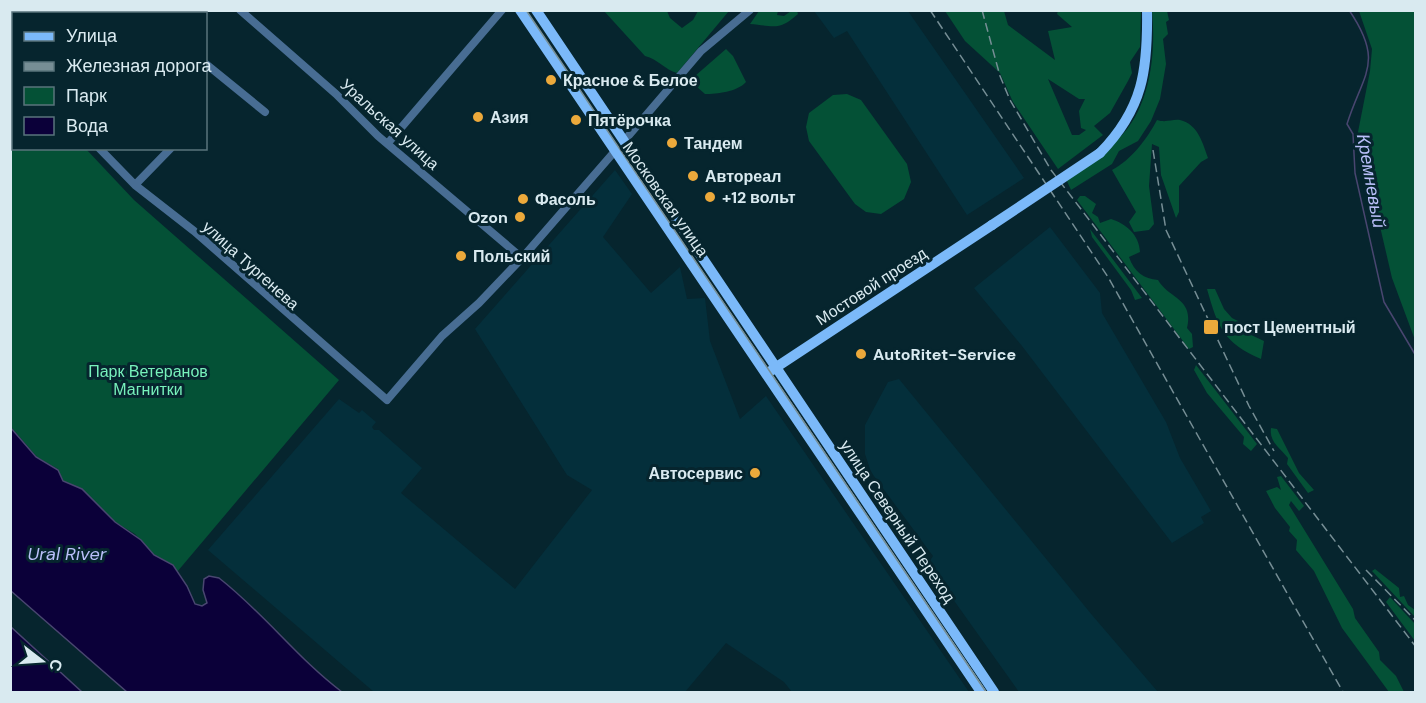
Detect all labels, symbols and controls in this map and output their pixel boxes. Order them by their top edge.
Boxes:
legend [12,12,207,150]
text: Улица [66,24,118,48]
text: Железная дорога [66,54,212,78]
place label: Красное & Белое [563,70,698,91]
marker: Красное & Белое [544,73,558,87]
street label: Уральская улица [336,74,444,174]
text: Парк [66,84,107,108]
place label: Азия [490,107,529,128]
marker: Азия [471,110,485,124]
place label: Пятёрочка [588,110,671,131]
marker: Пятёрочка [569,113,583,127]
text: Вода [66,114,109,138]
water label: Кремневый [1351,132,1391,230]
place label: Тандем [684,133,743,154]
marker: Тандем [665,136,679,150]
street label: Московская улица [618,138,713,261]
place label: Автореал [705,166,781,187]
marker: Автореал [686,169,700,183]
place label: +12 вольт [722,187,796,208]
place label: Фасоль [535,189,596,210]
marker: +12 вольт [703,190,717,204]
marker: Фасоль [516,192,530,206]
place label: Ozon [468,207,508,228]
marker: Ozon [513,210,527,224]
street label: улица Тургенева [198,216,304,314]
street label: Мостовой проезд [812,242,931,330]
place label: Польский [473,246,550,267]
marker: Польский [454,249,468,263]
place label: пост Цементный [1224,317,1356,338]
marker: пост Цементный [1202,318,1220,336]
place label: AutoRitet-Service [873,344,1016,365]
marker: AutoRitet-Service [854,347,868,361]
park label: Парк Ветеранов Магнитки [88,361,208,400]
street label: улица Северный Переход [835,436,960,607]
place label: Автосервис [648,463,743,484]
marker: Автосервис [748,466,762,480]
water label: Ural River [28,542,108,566]
north arrow [12,631,72,691]
text: С [44,657,68,674]

